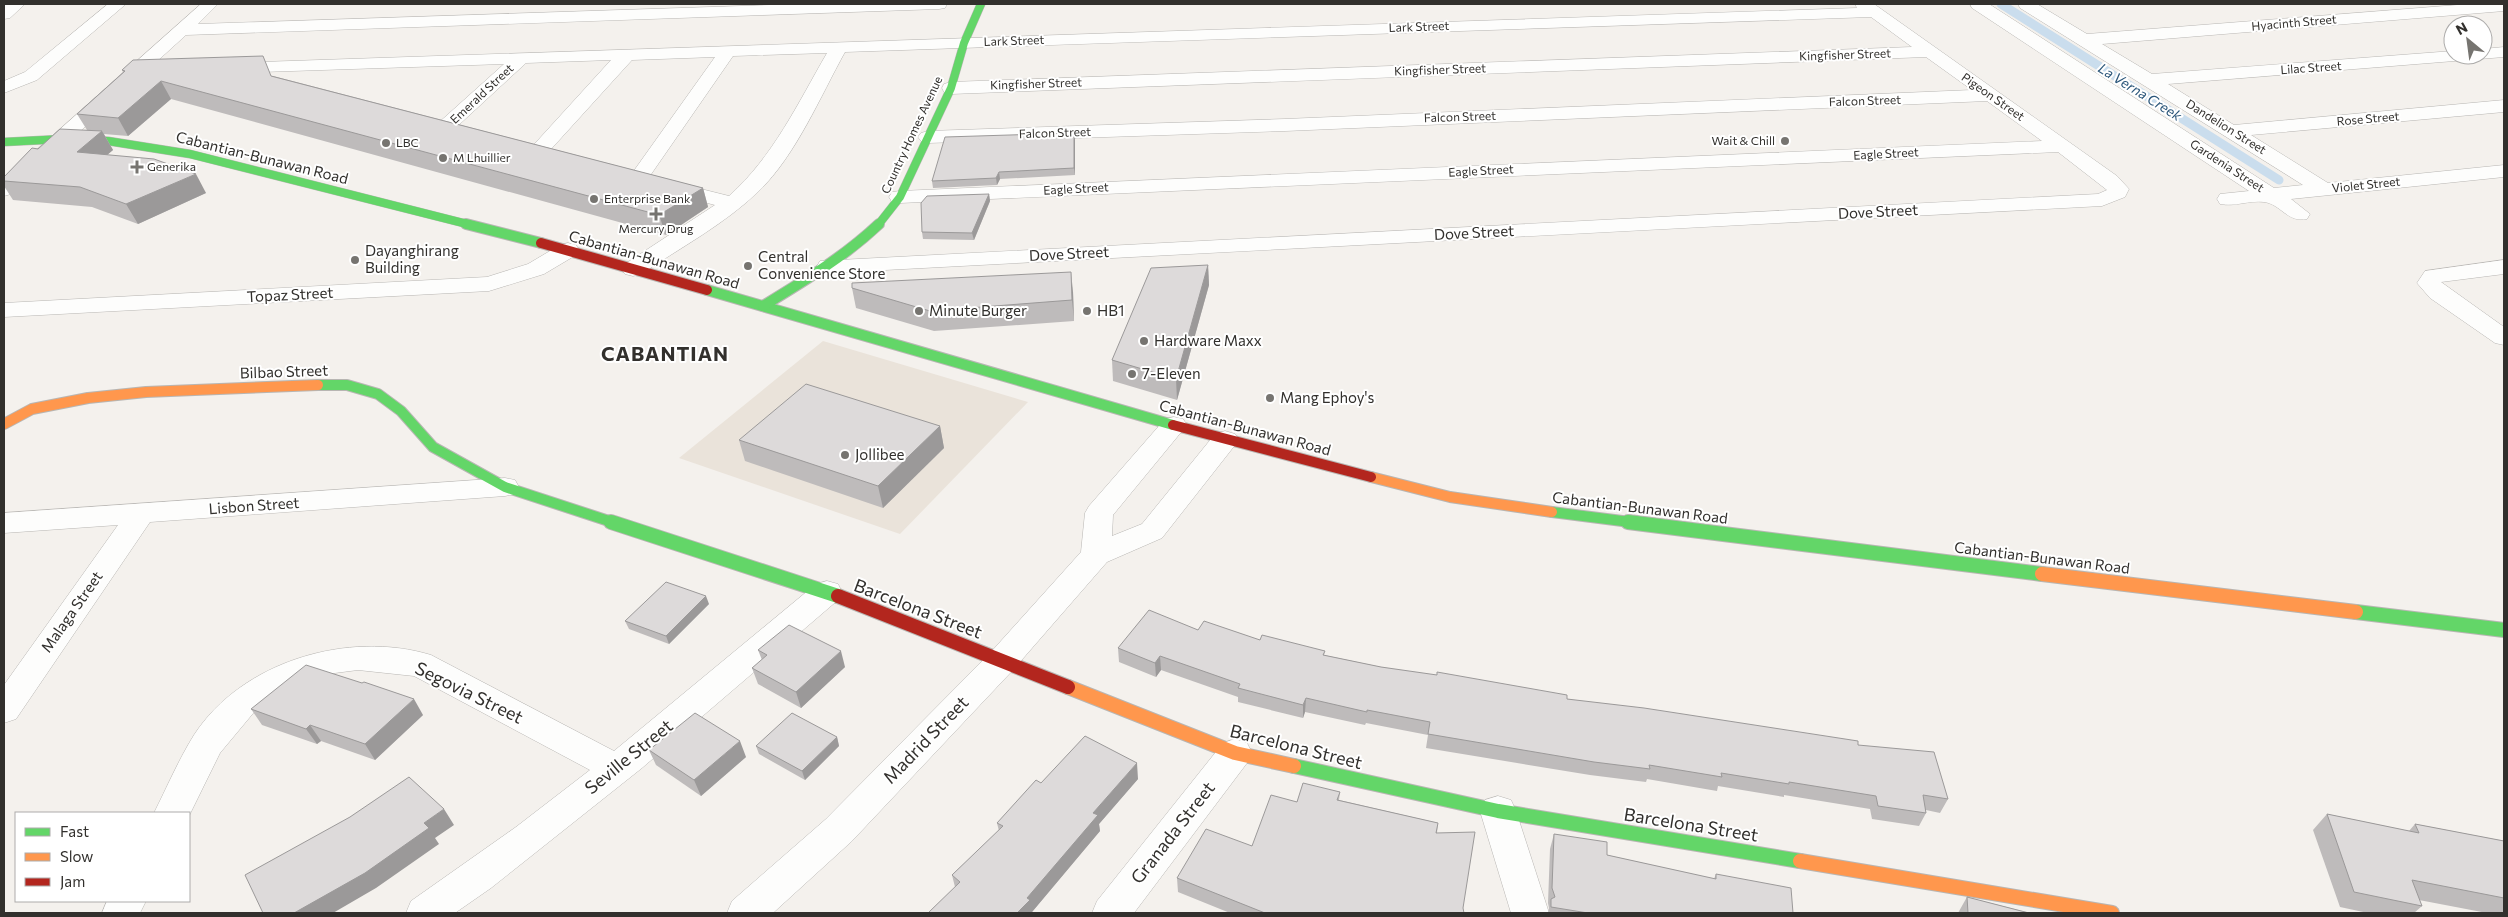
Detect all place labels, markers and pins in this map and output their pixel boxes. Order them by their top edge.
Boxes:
place label: Wait & Chill [1711,133,1775,147]
place label: LBC [396,135,419,149]
marker: Wait & Chill [1779,135,1791,147]
marker: LBC [380,137,392,149]
place label: M Lhuillier [453,150,511,164]
marker: M Lhuillier [437,152,449,164]
place label: Generika [147,159,196,173]
marker: Generika [131,161,143,173]
place label: Enterprise Bank [604,191,691,205]
marker: Enterprise Bank [588,193,600,205]
marker: Mercury Drug [650,208,662,220]
place label: Mercury Drug [618,221,694,235]
place label: Dayanghirang Building [365,241,459,276]
place label: Central Convenience Store [758,247,886,282]
marker: Dayanghirang Building [349,254,361,266]
marker: Central Convenience Store [742,260,754,272]
place label: Minute Burger [929,301,1027,319]
place label: HB1 [1097,301,1124,319]
marker: Minute Burger [913,305,925,317]
marker: HB1 [1081,305,1093,317]
place label: Hardware Maxx [1154,331,1262,349]
marker: Hardware Maxx [1138,335,1150,347]
place label: 7-Eleven [1142,364,1201,382]
marker: 7-Eleven [1126,368,1138,380]
place label: Mang Ephoy's [1280,388,1375,406]
marker: Mang Ephoy's [1264,392,1276,404]
place label: Jollibee [855,445,905,463]
marker: Jollibee [839,449,851,461]

